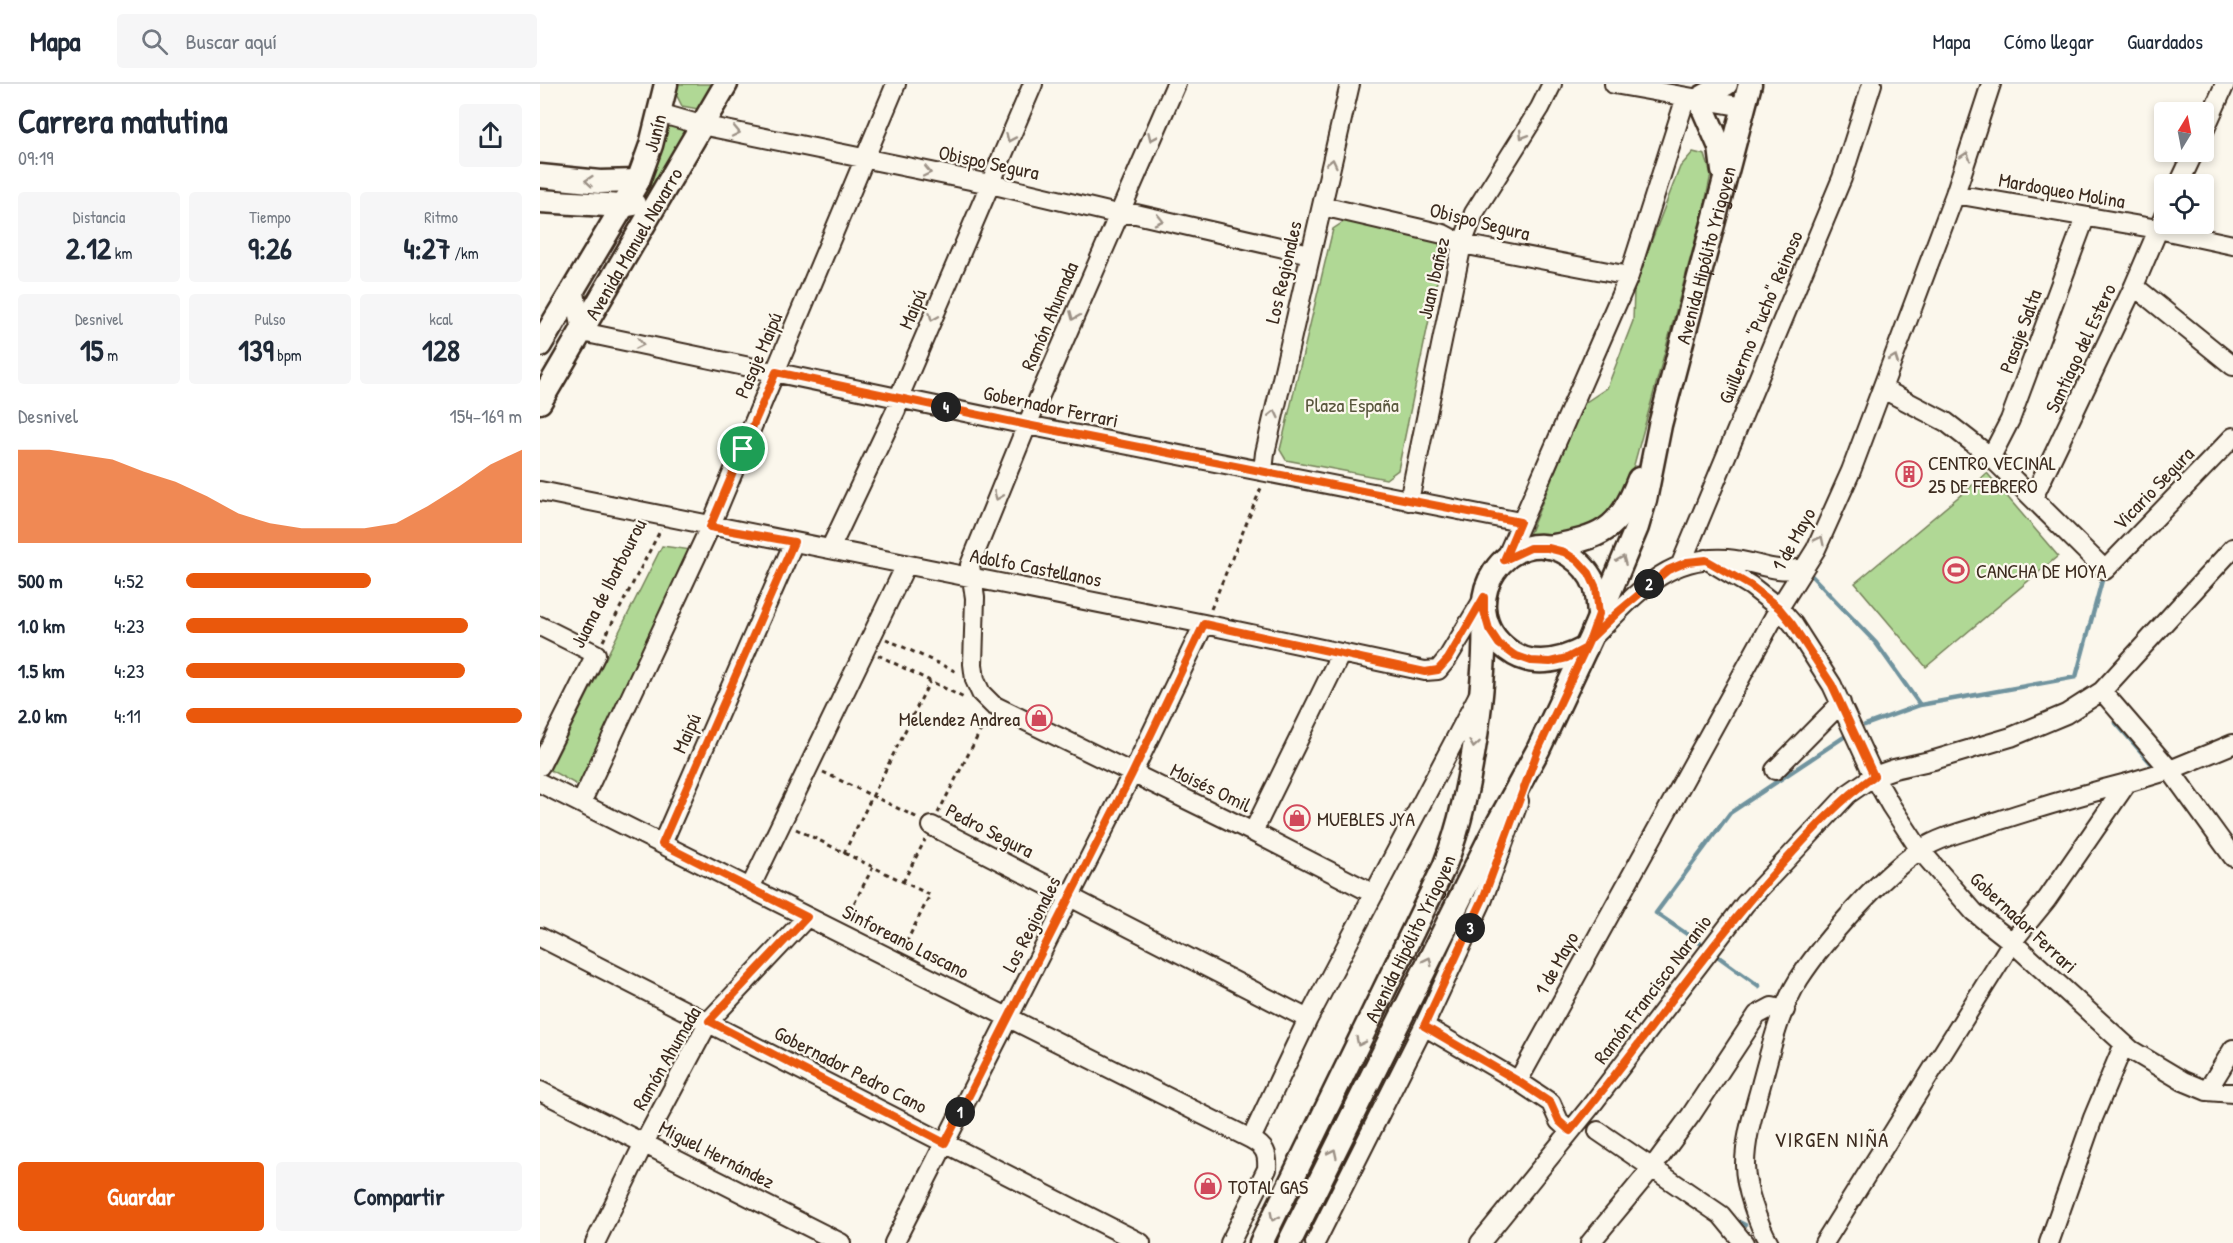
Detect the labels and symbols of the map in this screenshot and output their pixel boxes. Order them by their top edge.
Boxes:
north arrow [2154,102,2214,162]
street label: Junín [636,111,672,156]
one-way arrow [731,125,741,138]
one-way arrow [1518,129,1530,139]
one-way arrow [1005,131,1017,142]
one-way arrow [1147,131,1159,142]
street label: Obispo Segura [936,138,1042,186]
one-way arrow [1959,151,1971,162]
one-way arrow [1324,158,1337,168]
street label: Avenida Manuel Navarro [578,162,688,324]
street label: Avenida Hipólito Yrigoyen [1669,163,1741,347]
one-way arrow [922,164,932,177]
street label: Mardoqueo Molina [1997,166,2127,214]
one-way arrow [584,174,593,187]
street label: Obispo Segura [1427,196,1533,247]
one-way arrow [1153,212,1163,225]
street label: Los Regionales [1258,218,1308,326]
street label: Guillermo "Pucho" Reinoso [1711,226,1809,408]
street label: Juan Ibañez [1410,234,1456,322]
street label: Ramón Ahumada [1014,257,1084,374]
street label: Santiago del Estero [2038,279,2122,417]
street label: Maipú [892,285,932,333]
street label: Pasaje Salta [1992,285,2048,377]
street label: Pasaje Maipú [728,308,788,402]
one-way arrow [928,310,940,321]
one-way arrow [1069,310,1081,321]
one-way arrow [634,337,644,350]
one-way arrow [1887,354,1899,365]
street label: Gobernador Ferrari [981,379,1121,433]
park label: Plaza España [1305,391,1399,418]
pin: 4 [931,392,961,422]
one-way arrow [1266,409,1279,419]
pin [717,423,768,474]
street label: Vicario Segura [2107,440,2200,535]
place label: CENTRO VECINAL 25 DE FEBRERO [1928,449,2056,499]
building icon: CENTRO VECINAL 25 DE FEBRERO [1894,459,1924,489]
one-way arrow [993,490,1005,501]
street label: 1 de Mayo [1765,503,1821,575]
street label: Juana de Ibarbourou [564,514,652,652]
one-way arrow [1813,535,1825,546]
street label: Adolfo Castellanos [968,541,1104,593]
one-way arrow [1615,555,1627,566]
sports icon: CANCHA DE MOYA [1941,555,1971,585]
place label: CANCHA DE MOYA [1976,557,2107,584]
pin: 2 [1634,569,1664,599]
shop icon: Melendez Andrea [1024,703,1054,733]
place label: Melendez Andrea [899,705,1020,732]
street label: Maipú [665,709,707,757]
one-way arrow [1469,739,1481,748]
street label: Moisés Omil [1166,756,1257,818]
street label: Pedro Segura [941,796,1039,864]
shop icon: MUEBLES JYA [1282,803,1312,833]
place label: MUEBLES JYA [1317,805,1415,832]
street label: Avenida Hipólito Yrigoyen [1357,851,1461,1026]
street label: Gobernador Ferrari [1965,865,2083,979]
street label: Los Regionales [995,871,1067,977]
street label: Sinforeano Lascano [838,897,974,985]
street label: Ramón Francisco Naranio [1587,909,1717,1069]
pin: 3 [1455,913,1485,943]
street label: 1 de Mayo [1528,927,1584,999]
one-way arrow [1421,956,1433,967]
street label: Ramón Ahumada [625,1001,707,1115]
street label: Gobernador Pedro Cano [770,1019,932,1119]
one-way arrow [1355,1035,1367,1046]
pin: 1 [945,1097,975,1127]
street label: Miguel Hernández [655,1113,780,1195]
district label: VIRGEN NIÑA [1774,1125,1890,1154]
one-way arrow [1326,1148,1338,1159]
shop icon: TOTAL GAS [1193,1171,1223,1201]
place label: TOTAL GAS [1228,1173,1308,1200]
one-way arrow [1270,1210,1282,1221]

